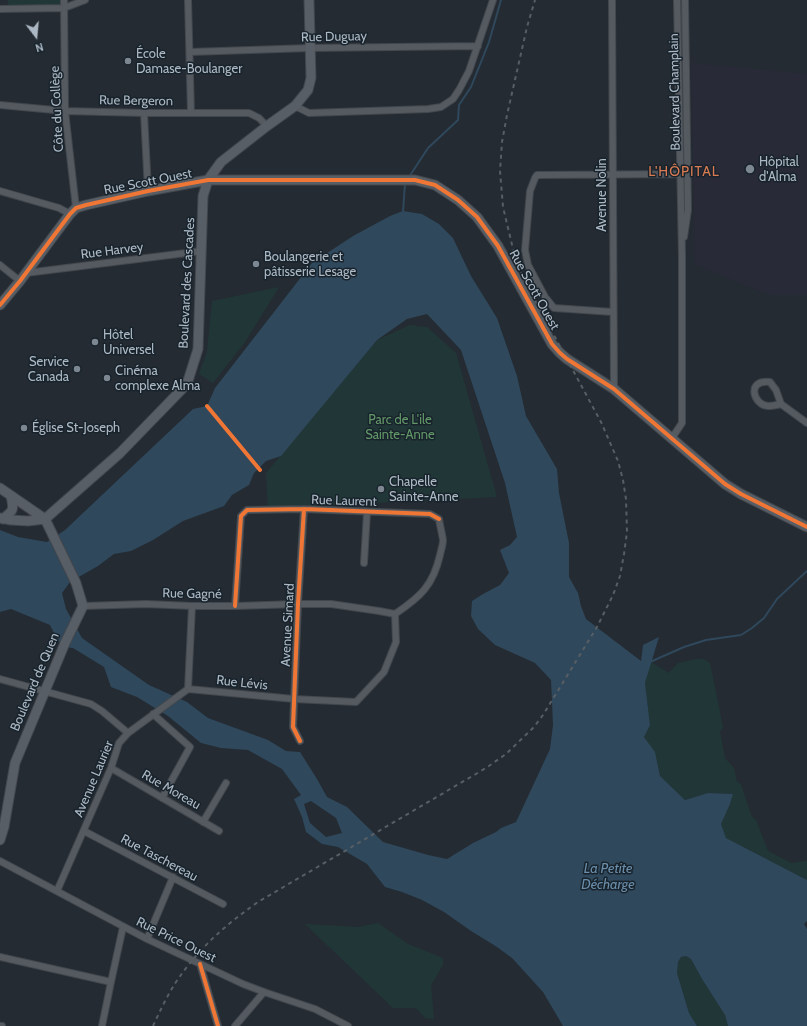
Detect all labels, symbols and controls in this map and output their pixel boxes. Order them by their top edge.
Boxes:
north arrow [16,16,56,56]
street label: Rue Duguay [301,29,367,45]
street label: Boulevard Champlain [666,33,684,151]
text: N [34,40,45,55]
place label: École Damase-Boulanger [136,46,242,77]
marker: École Damase-Boulanger [123,56,133,66]
street label: Côte du Collège [47,65,67,153]
street label: Rue Bergeron [99,93,173,109]
place label: Hôpital d'Alma [759,154,799,185]
street label: Avenue Nolin [594,158,610,232]
marker: Hôpital d'Alma [744,163,756,175]
district label: L'HÔPITAL [648,164,720,180]
street label: Rue Scott Ouest [103,166,193,198]
street label: Boulevard des Cascades [176,217,198,349]
street label: Rue Harvey [80,239,144,263]
street label: Rue Scott Ouest [506,247,562,333]
place label: Boulangerie et pâtisserie Lesage [264,249,356,280]
marker: Boulangerie et pâtisserie Lesage [251,259,261,269]
place label: Hôtel Universel [103,327,154,358]
marker: Hôtel Universel [90,337,100,347]
place label: Service Canada [28,354,69,385]
place label: Cinéma complexe Alma [115,363,200,394]
marker: Service Canada [72,364,82,374]
marker: Cinéma complexe Alma [102,373,112,383]
park label: Parc de L'ile Sainte-Anne [365,412,435,443]
place label: Église St-Joseph [32,420,120,436]
marker: Église St-Joseph [19,423,29,433]
place label: Chapelle Sainte-Anne [389,474,458,505]
marker: Chapelle Sainte-Anne [376,484,386,494]
street label: Rue Laurent [311,492,377,510]
street label: Avenue Simard [278,583,298,667]
street label: Rue Gagné [162,586,222,602]
street label: Boulevard de Quen [7,630,63,734]
street label: Rue Lévis [216,673,268,693]
street label: Avenue Laurier [71,739,117,819]
street label: Rue Moreau [139,767,203,813]
street label: Rue Taschereau [118,831,200,885]
water label: La Petite Décharge [581,861,635,894]
street label: Rue Price Ouest [134,914,218,966]

